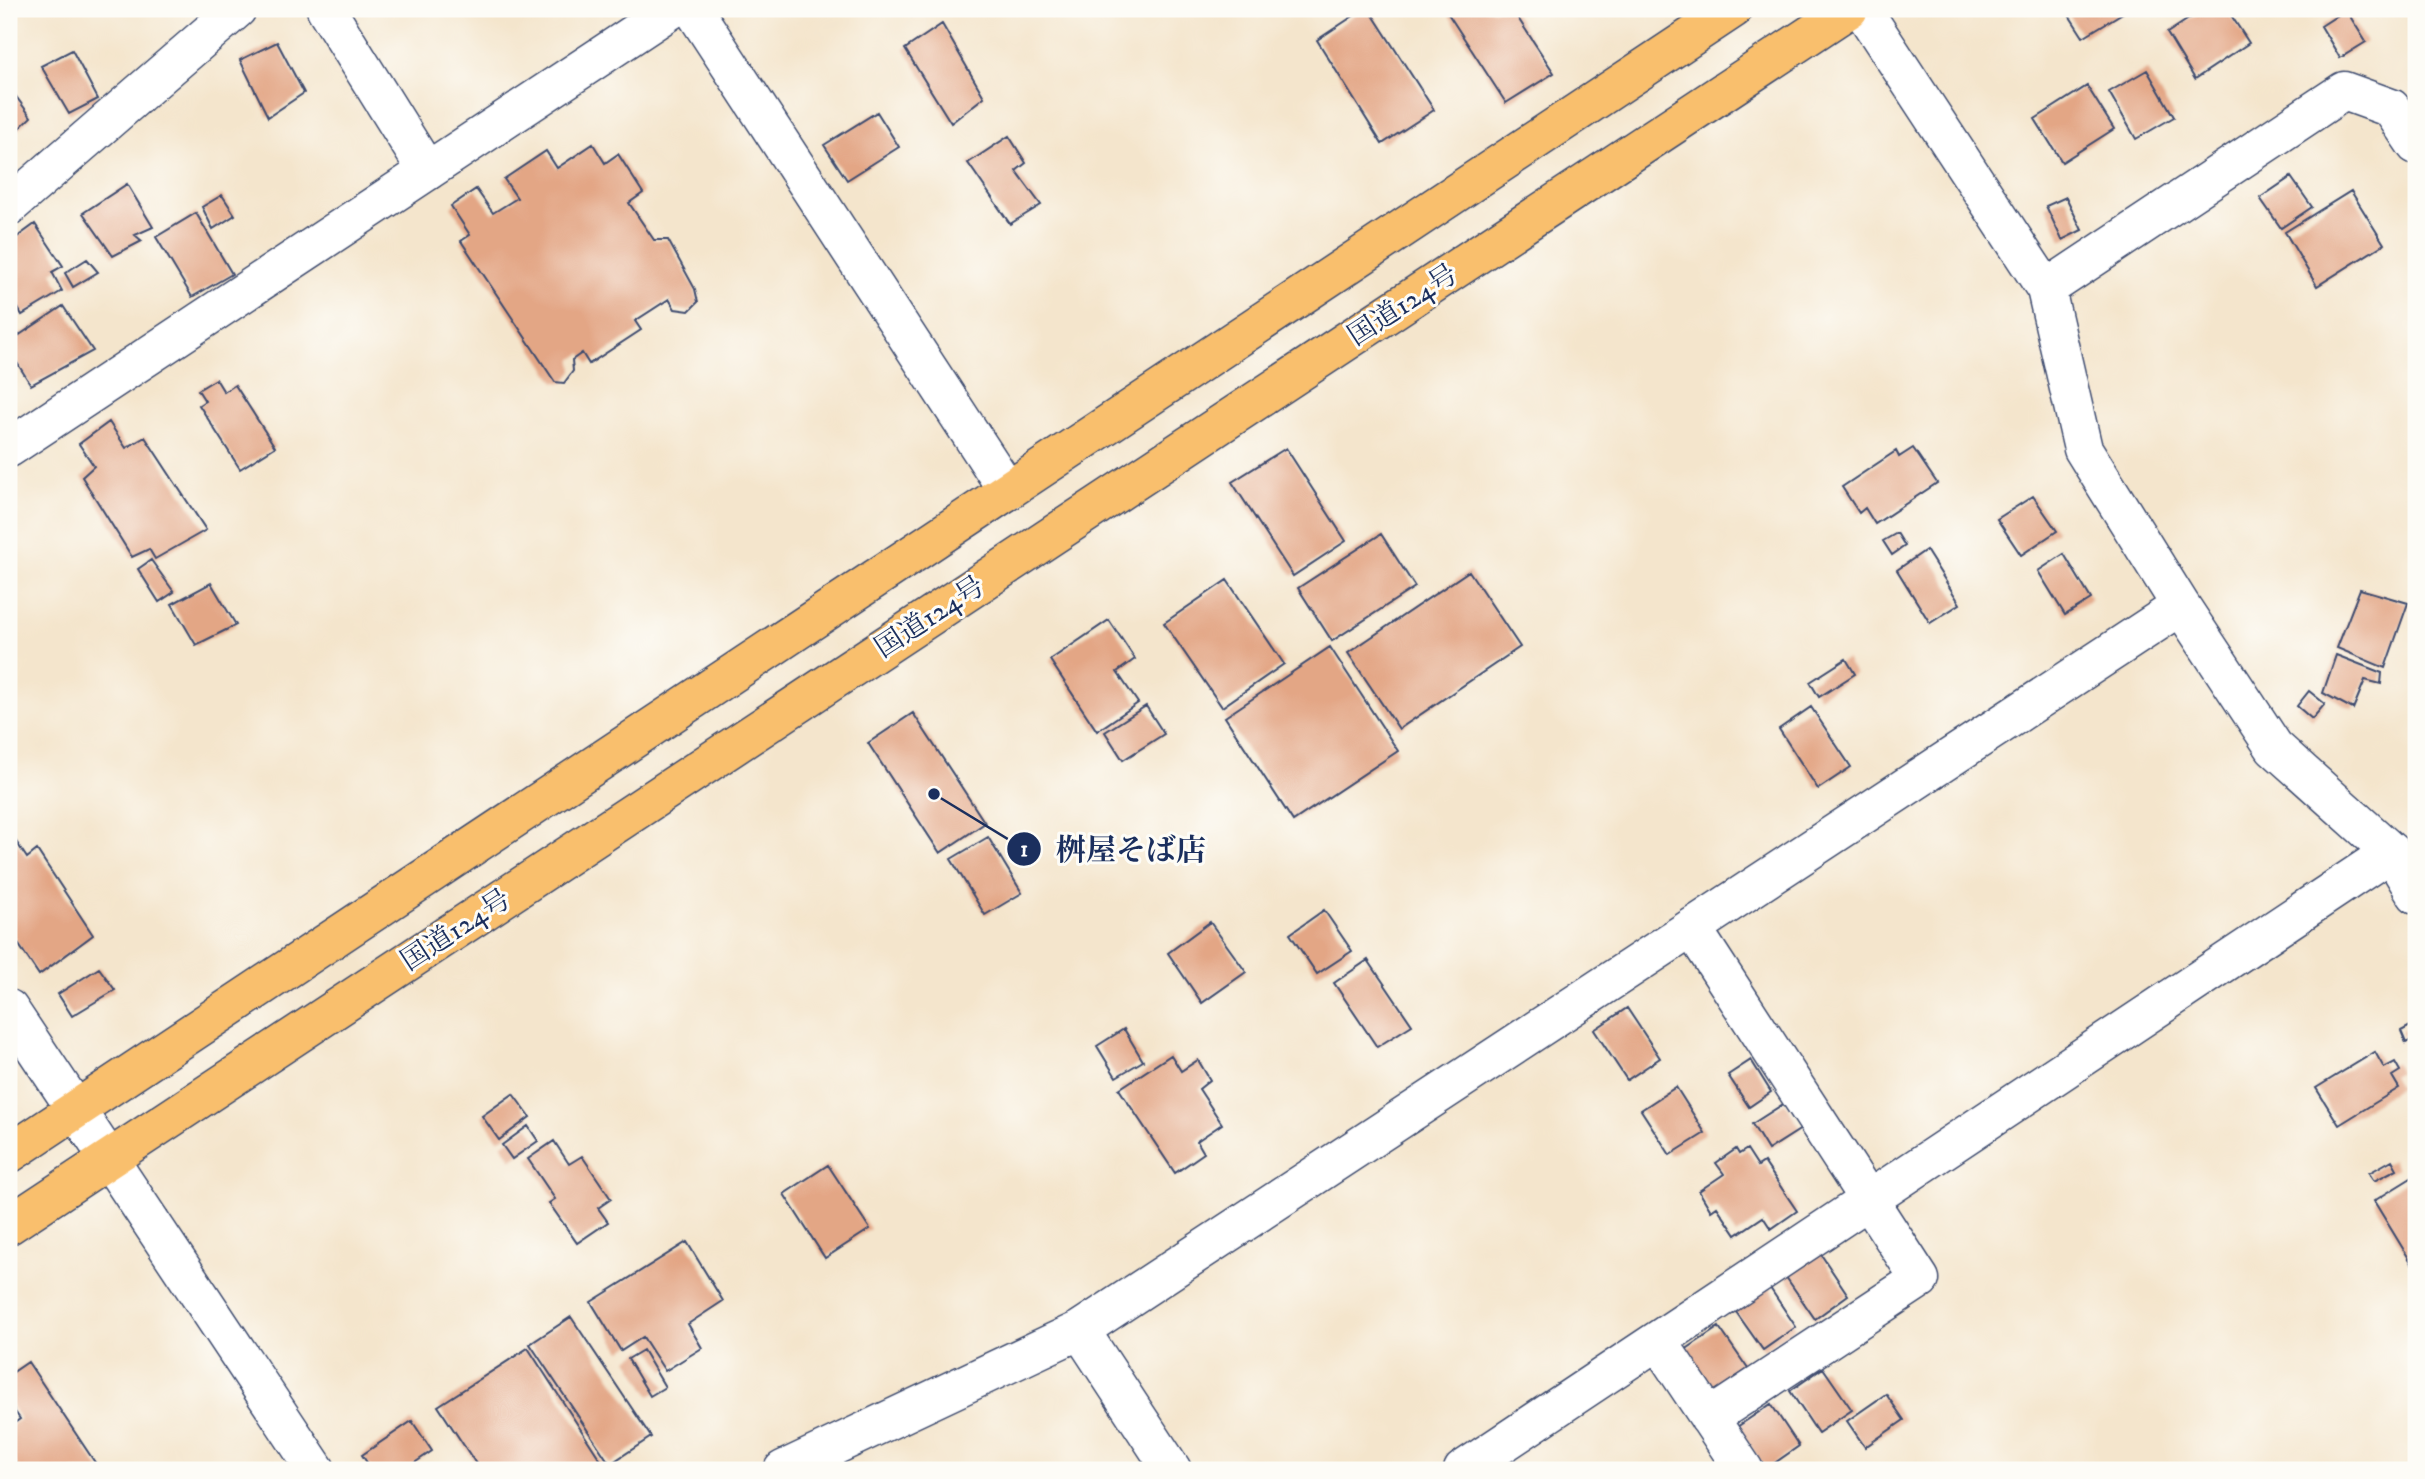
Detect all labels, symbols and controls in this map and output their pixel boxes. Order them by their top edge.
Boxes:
street label: 国道124号 [1341,257,1464,354]
street label: 国道124号 [868,569,991,666]
callout: 桝屋そば店 [1007,824,1220,875]
text: 桝屋そば店 [1056,833,1206,870]
text: 1 [1020,837,1028,863]
street label: 国道124号 [394,882,517,979]

